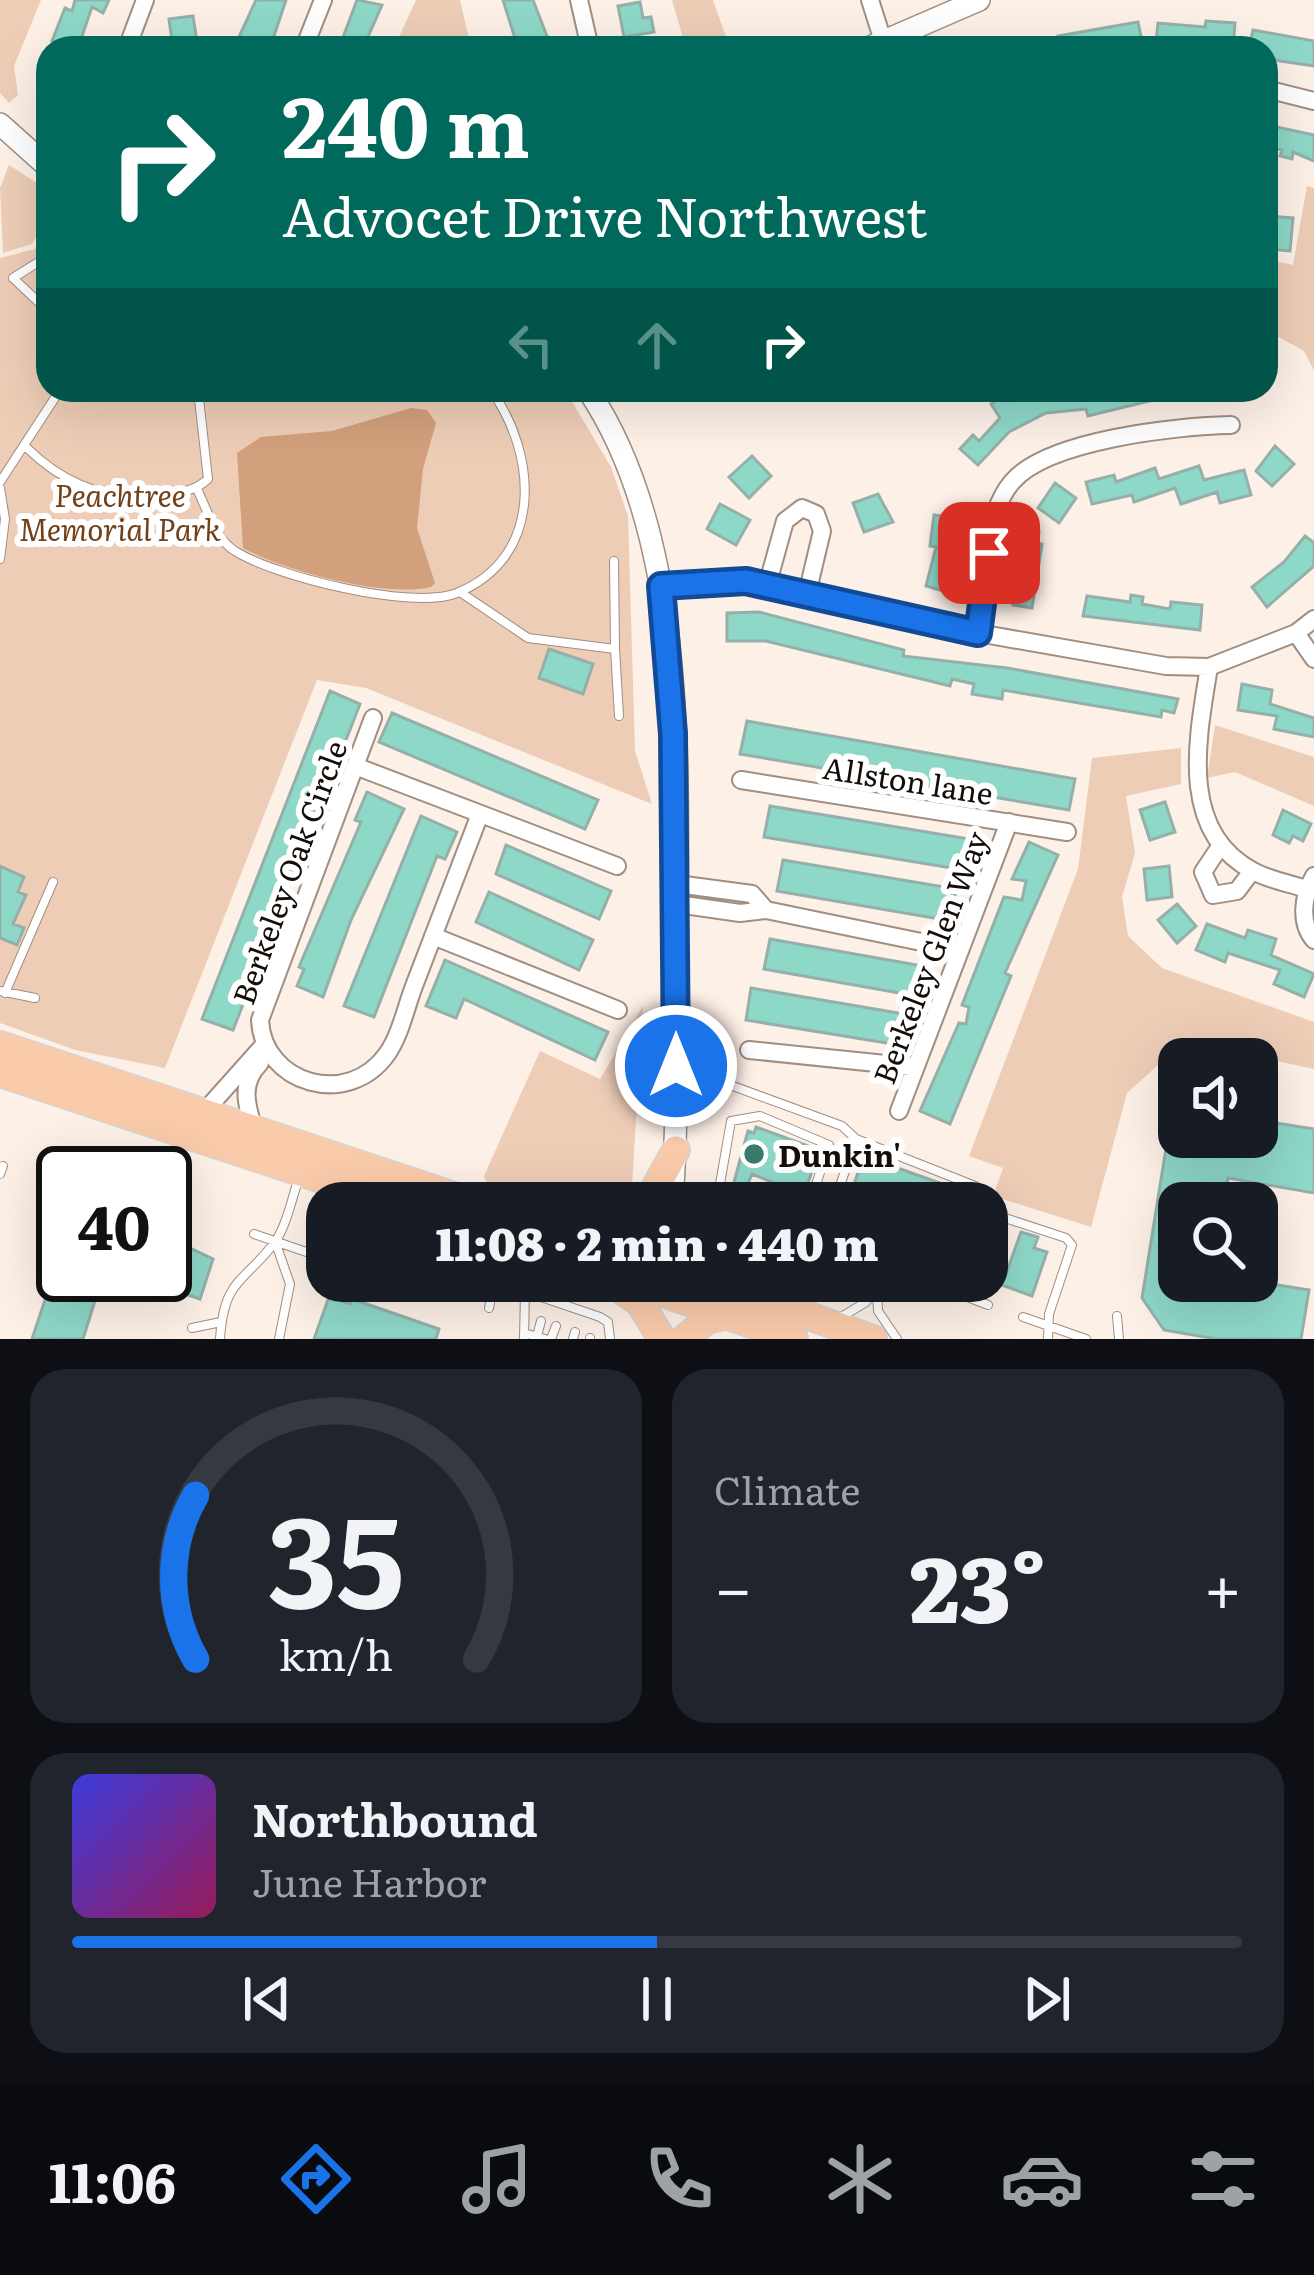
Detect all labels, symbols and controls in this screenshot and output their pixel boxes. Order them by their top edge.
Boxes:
text: 240 m [282,59,530,184]
icon: right [84,84,240,240]
text: Advocet Drive Northwest [282,173,927,254]
icon: left [498,312,564,378]
icon: ahead [624,312,690,378]
icon: right [750,312,816,378]
park label: Peachtree Memorial Park [19,472,222,550]
pin [938,502,1040,604]
icon: arrive [956,520,1022,586]
street label: Berkeley Oak Circle [220,734,356,1010]
street label: Allston lane [820,744,996,814]
street label: Berkeley Glen Way [861,824,998,1090]
position arrow [613,1003,739,1129]
map controls [1158,1038,1278,1302]
button: sound [1158,1038,1278,1158]
place label: Dunkin' [778,1132,901,1176]
marker: Dunkin' [741,1141,767,1167]
speed limit sign: 40 [36,1146,192,1302]
button: search [1158,1182,1278,1302]
text: 11:08 · 2 min · 440 m [435,1208,879,1275]
text: Climate [714,1459,860,1517]
text: 35 [268,1461,404,1646]
text: 23° [910,1517,1046,1651]
text: − [714,1535,752,1633]
text: + [1204,1535,1242,1633]
text: km/h [279,1621,393,1684]
text: Northbound [252,1784,538,1851]
text: June Harbor [252,1851,487,1909]
icon: previous [234,1966,300,2032]
icon: pause [624,1966,690,2032]
icon: next [1014,1966,1080,2032]
icon: directions [274,2137,358,2221]
icon: music [455,2137,539,2221]
icon: phone [637,2137,721,2221]
icon: climate [818,2137,902,2221]
icon: car [1000,2137,1084,2221]
icon: filters [1181,2137,1265,2221]
text: 11:06 [49,2139,176,2220]

